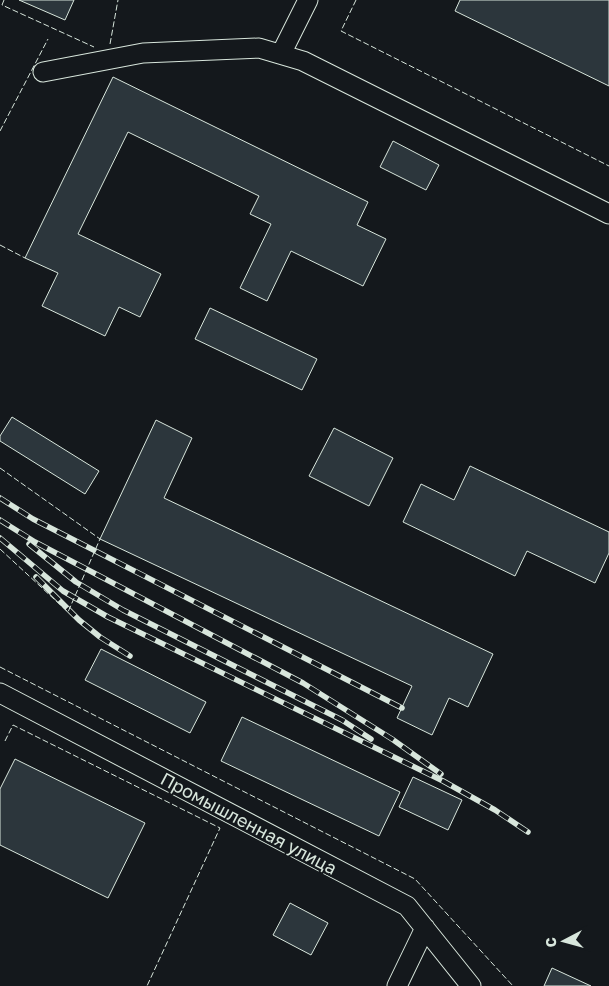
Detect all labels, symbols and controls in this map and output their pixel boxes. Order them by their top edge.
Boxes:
street label: Промышленная улица [157,767,341,879]
north arrow [539,916,589,966]
text: С [542,937,560,948]

